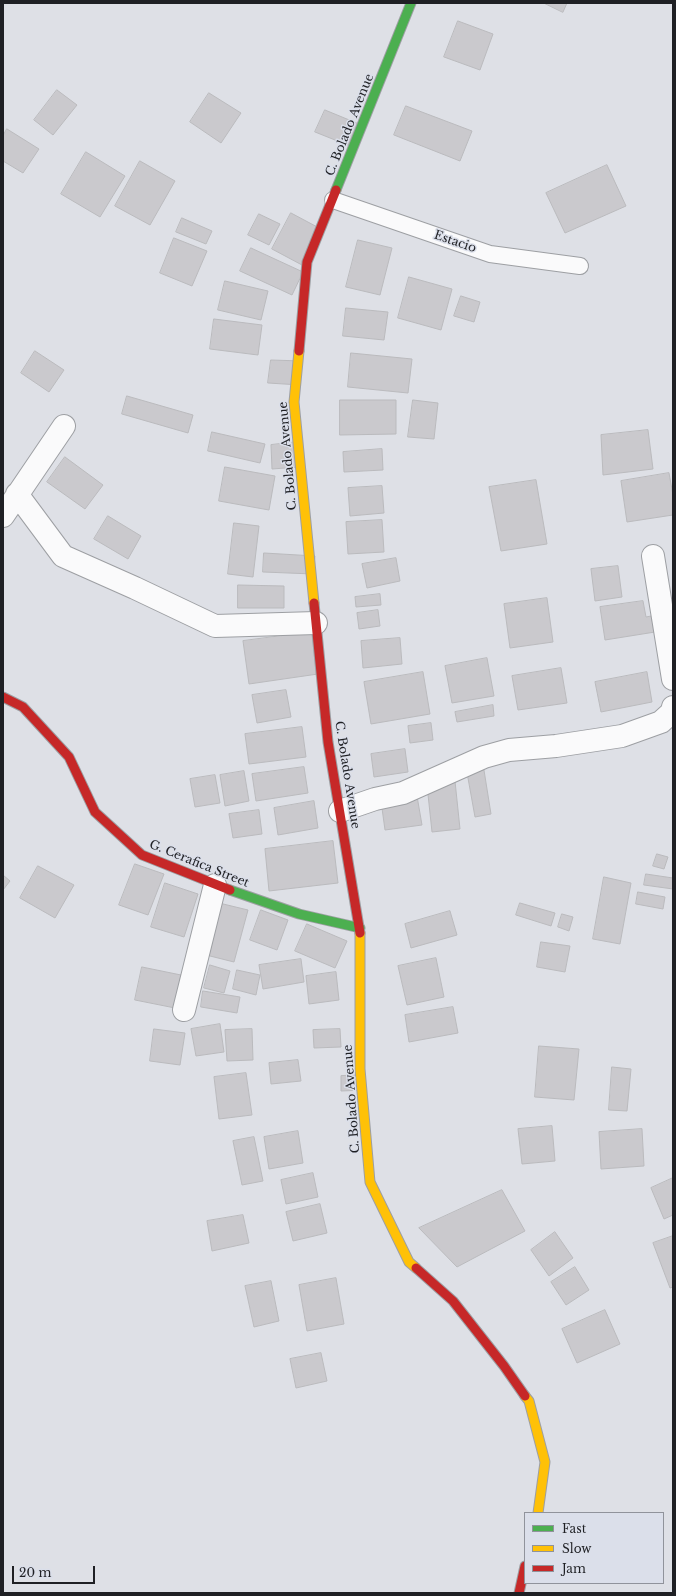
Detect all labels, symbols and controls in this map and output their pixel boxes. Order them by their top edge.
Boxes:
street label: C. Bolado Avenue [323,72,377,178]
street label: Estacio [432,228,478,256]
street label: C. Bolado Avenue [276,401,300,511]
street label: C. Bolado Avenue [331,720,363,830]
street label: G. Cerafica Street [147,837,251,891]
street label: C. Bolado Avenue [341,1044,363,1154]
legend [524,1512,664,1584]
text: Fast [562,1521,586,1536]
text: Slow [562,1541,591,1556]
scale bar [14,1558,97,1584]
text: Jam [562,1561,586,1576]
text: 20 m [19,1565,51,1580]

